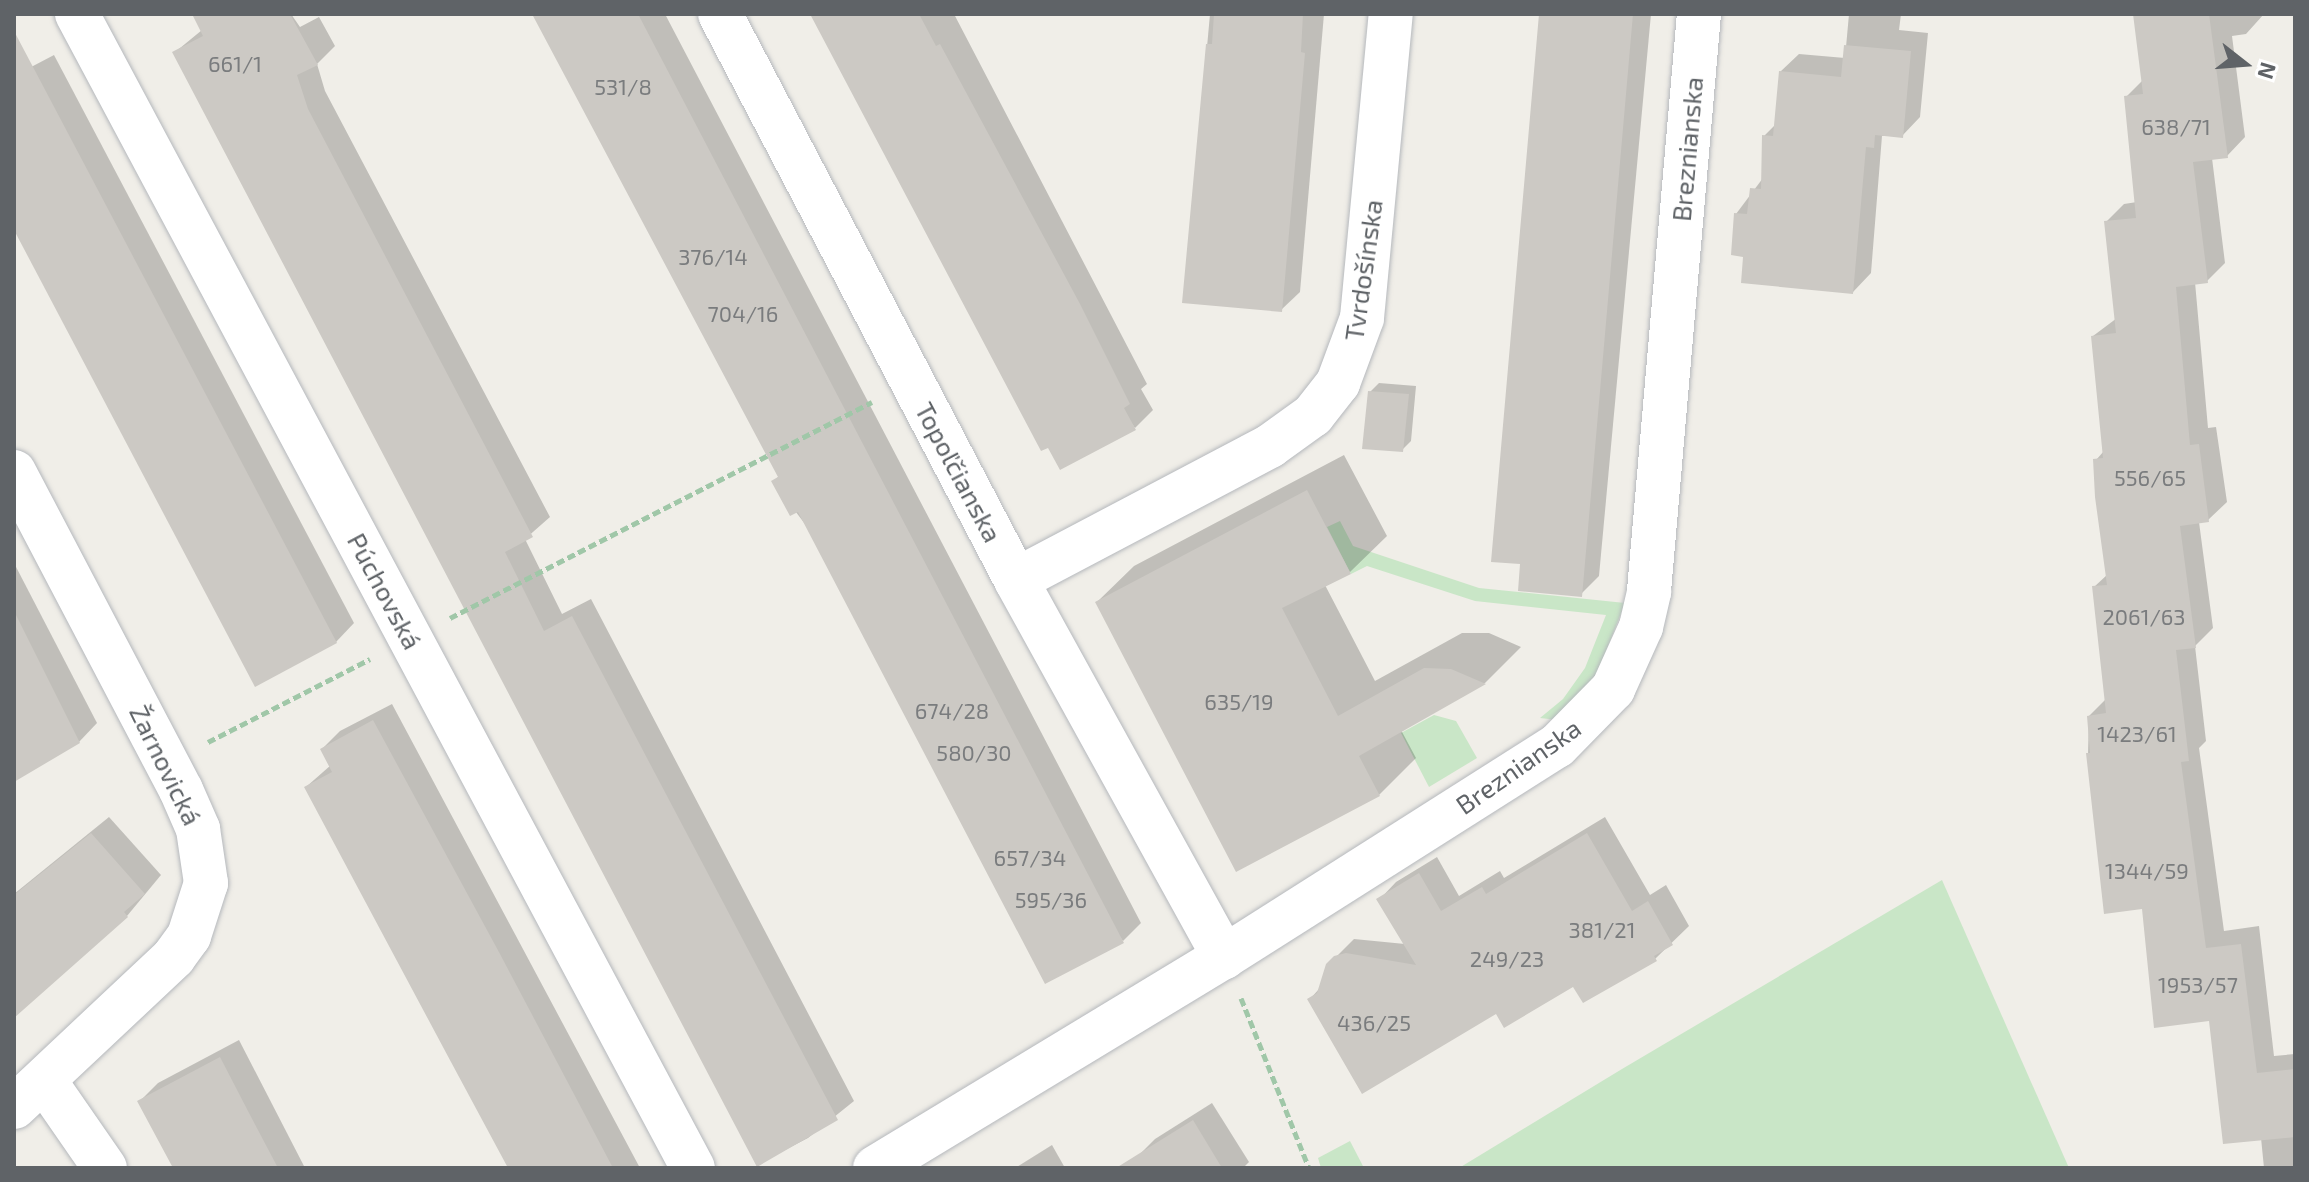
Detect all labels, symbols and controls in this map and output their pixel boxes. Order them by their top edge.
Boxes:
north arrow [2205,24,2285,104]
house number: 661/1 [208,51,262,77]
text: N [2253,60,2283,82]
house number: 531/8 [594,74,652,100]
street label: Breznianska [1665,75,1709,223]
house number: 638/71 [2141,114,2211,140]
street label: Tvrdošínska [1338,197,1388,343]
house number: 376/14 [678,244,748,270]
house number: 704/16 [708,301,778,327]
street label: Topoľčianska [909,397,1009,547]
house number: 556/65 [2114,465,2186,491]
street label: Púchovská [341,528,429,654]
house number: 2061/63 [2102,604,2186,630]
house number: 635/19 [1204,689,1274,715]
house number: 674/28 [915,698,989,724]
street label: Žarnovická [124,700,208,830]
street label: Breznianska [1450,712,1586,820]
house number: 1423/61 [2097,721,2177,747]
house number: 580/30 [936,740,1012,766]
house number: 657/34 [994,845,1066,871]
house number: 1344/59 [2105,858,2189,884]
house number: 595/36 [1015,887,1087,913]
house number: 381/21 [1569,917,1635,943]
house number: 249/23 [1470,946,1544,972]
house number: 1953/57 [2158,972,2238,998]
house number: 436/25 [1337,1010,1411,1036]

